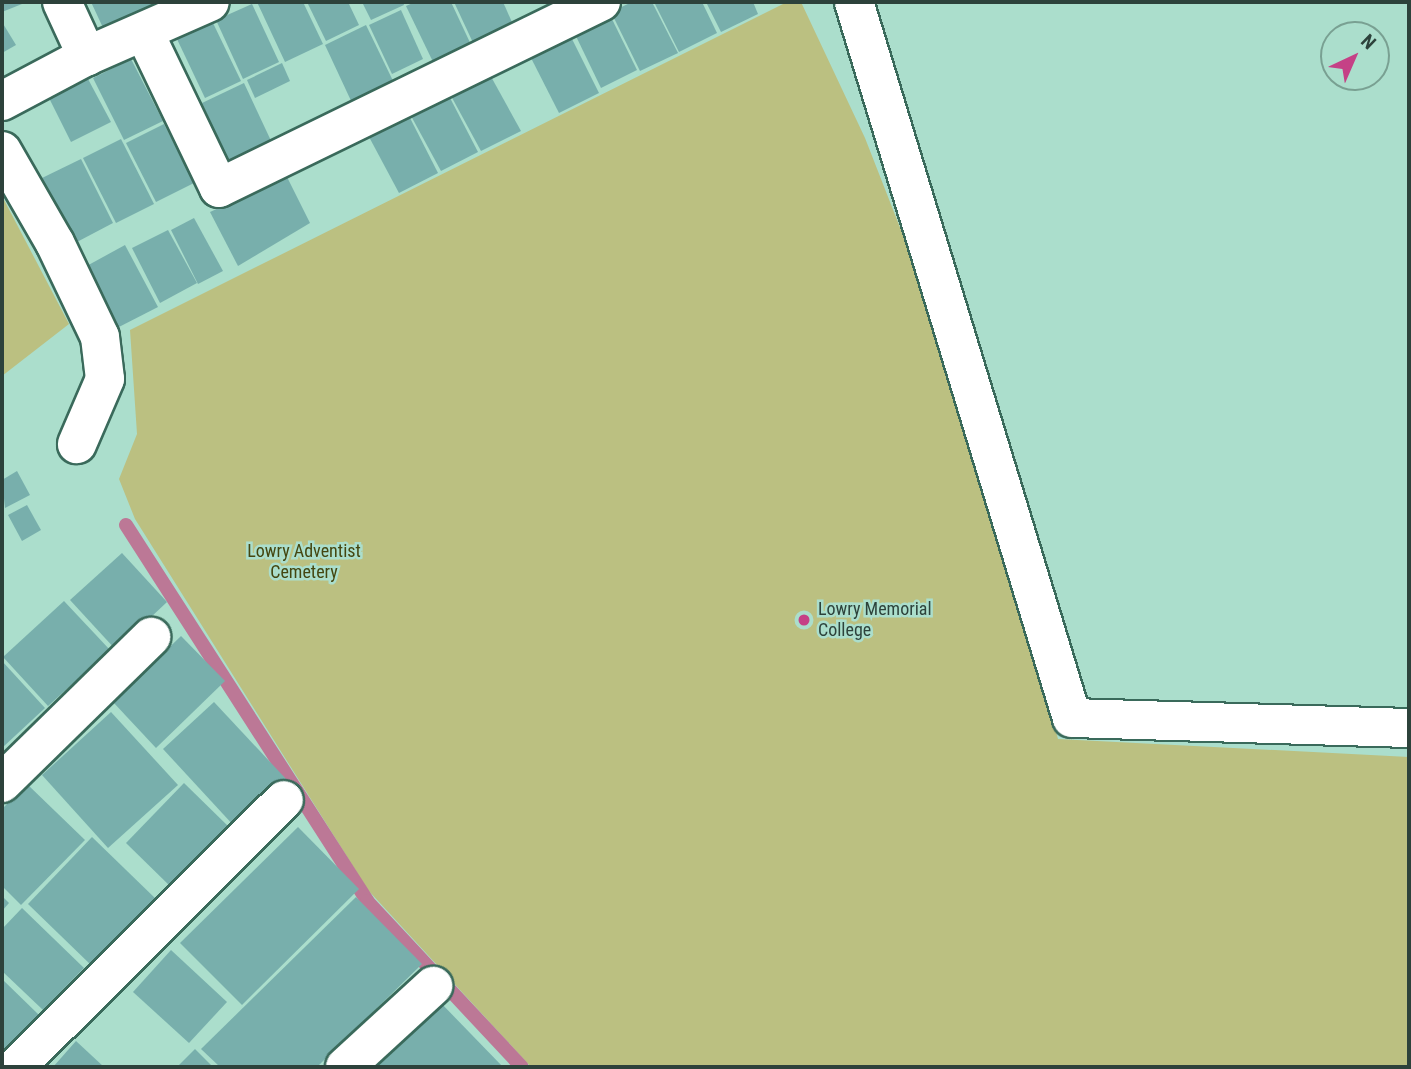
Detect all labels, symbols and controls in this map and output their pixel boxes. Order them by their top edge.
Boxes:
north arrow [1320,21,1390,91]
text: N [1356,30,1381,54]
park label: Lowry Adventist Cemetery [247,541,361,584]
place label: Lowry Memorial College [818,599,932,642]
marker: Lowry Memorial College [796,612,812,628]

